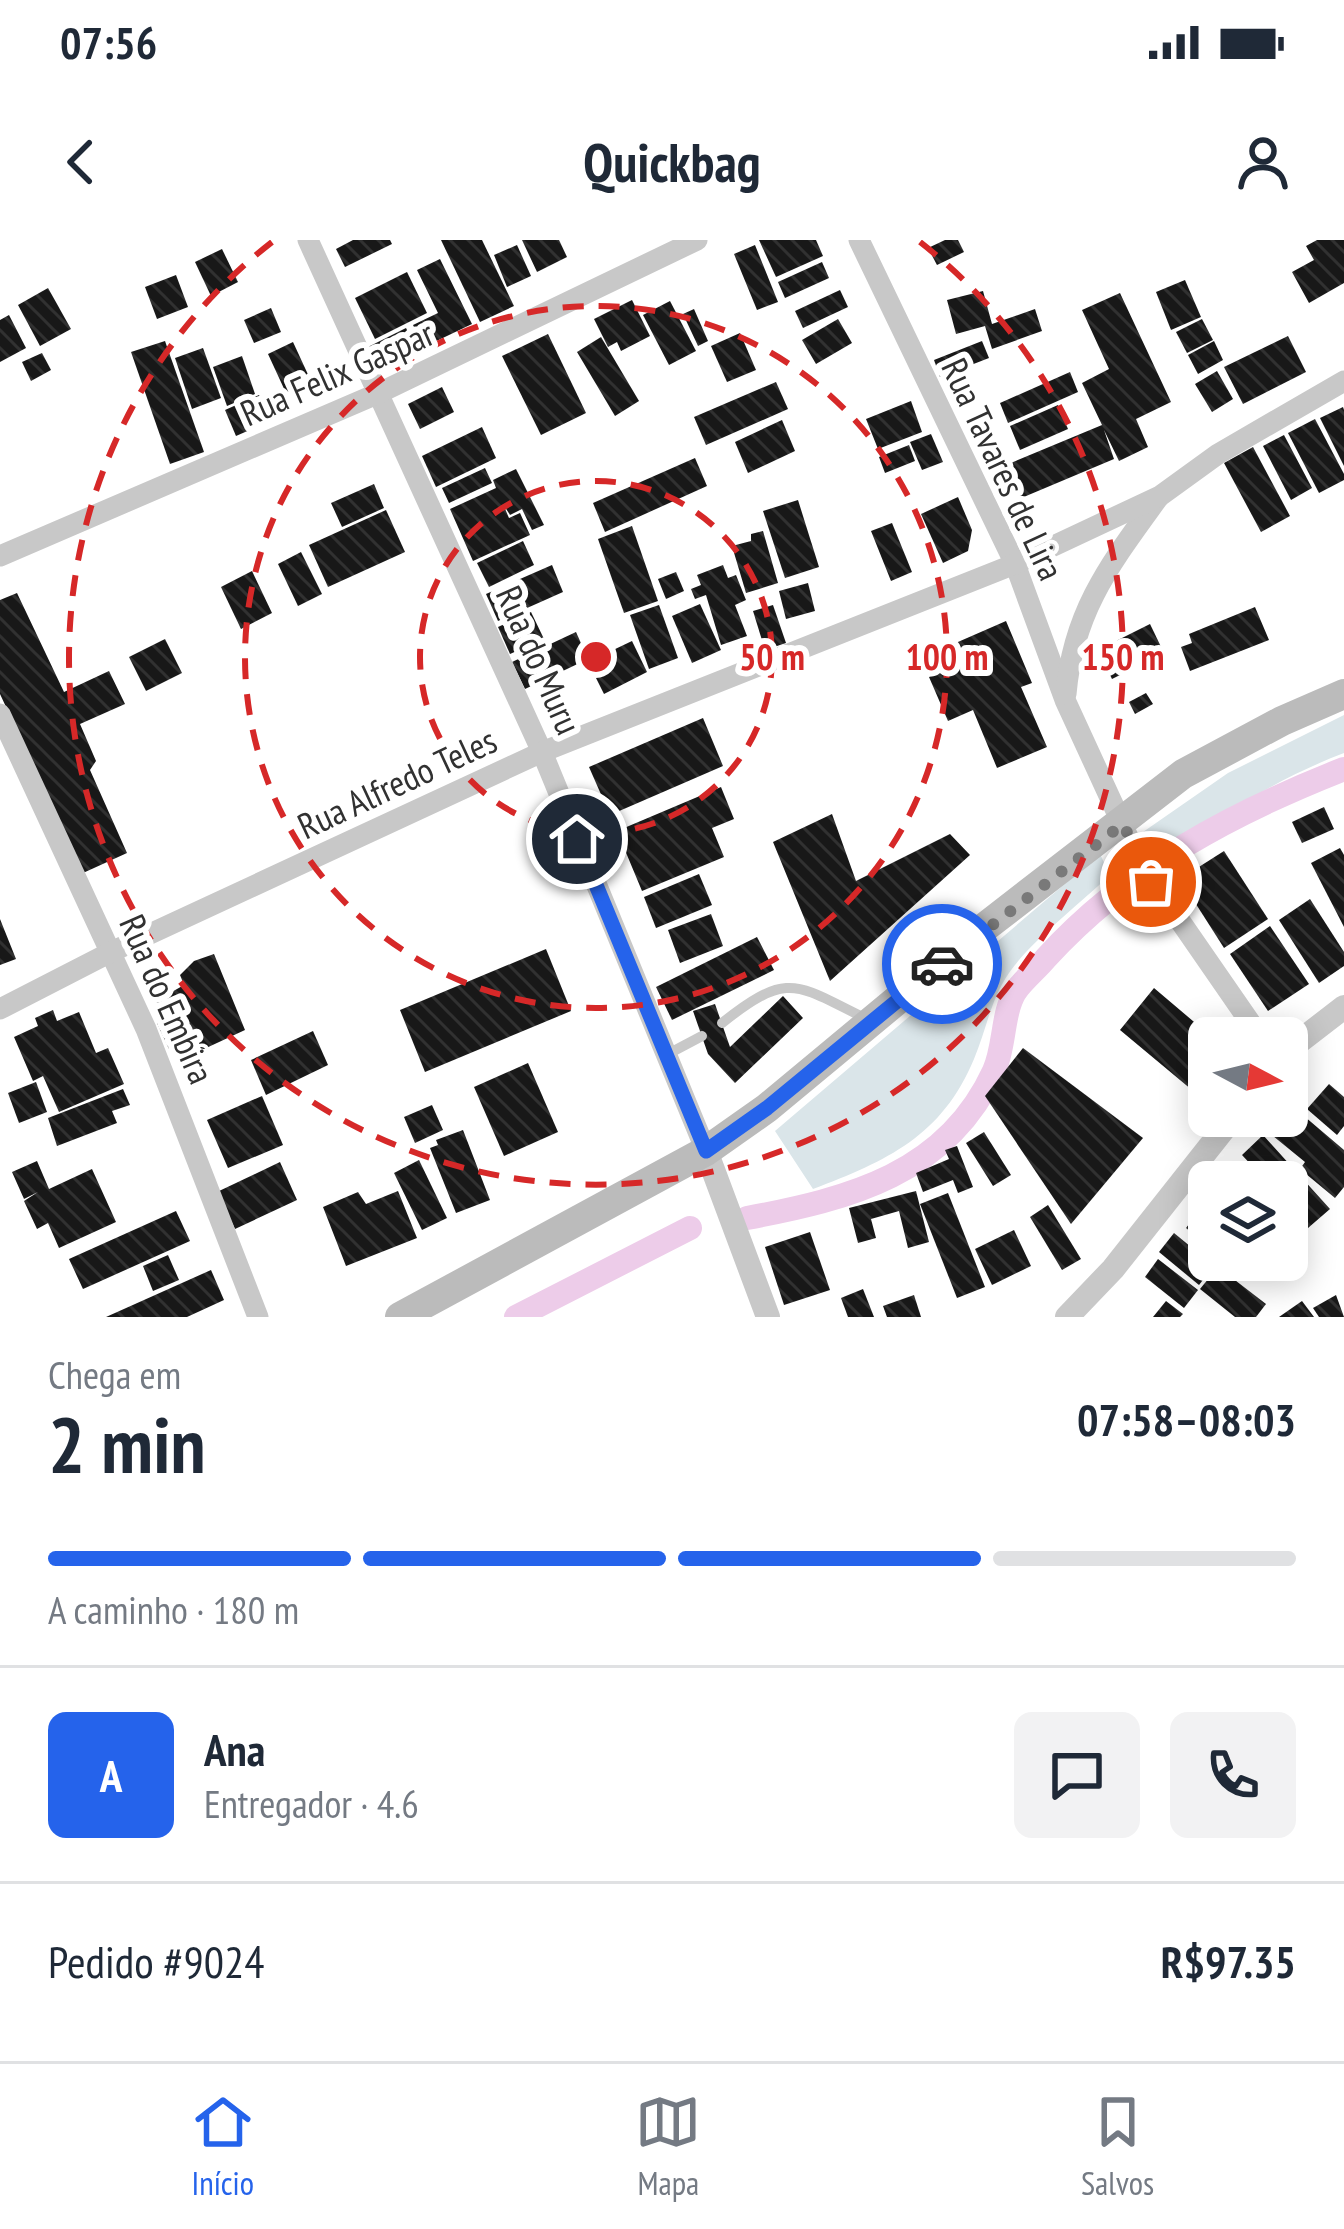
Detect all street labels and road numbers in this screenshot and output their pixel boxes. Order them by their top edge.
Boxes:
street label: Rua Felix Gaspar [233,309,441,436]
street label: Rua Tavares de Lira [932,350,1075,587]
street label: Rua do Muru [486,578,593,741]
street label: Rua Alfredo Teles [290,716,504,849]
street label: Rua do Embira [109,907,226,1091]

